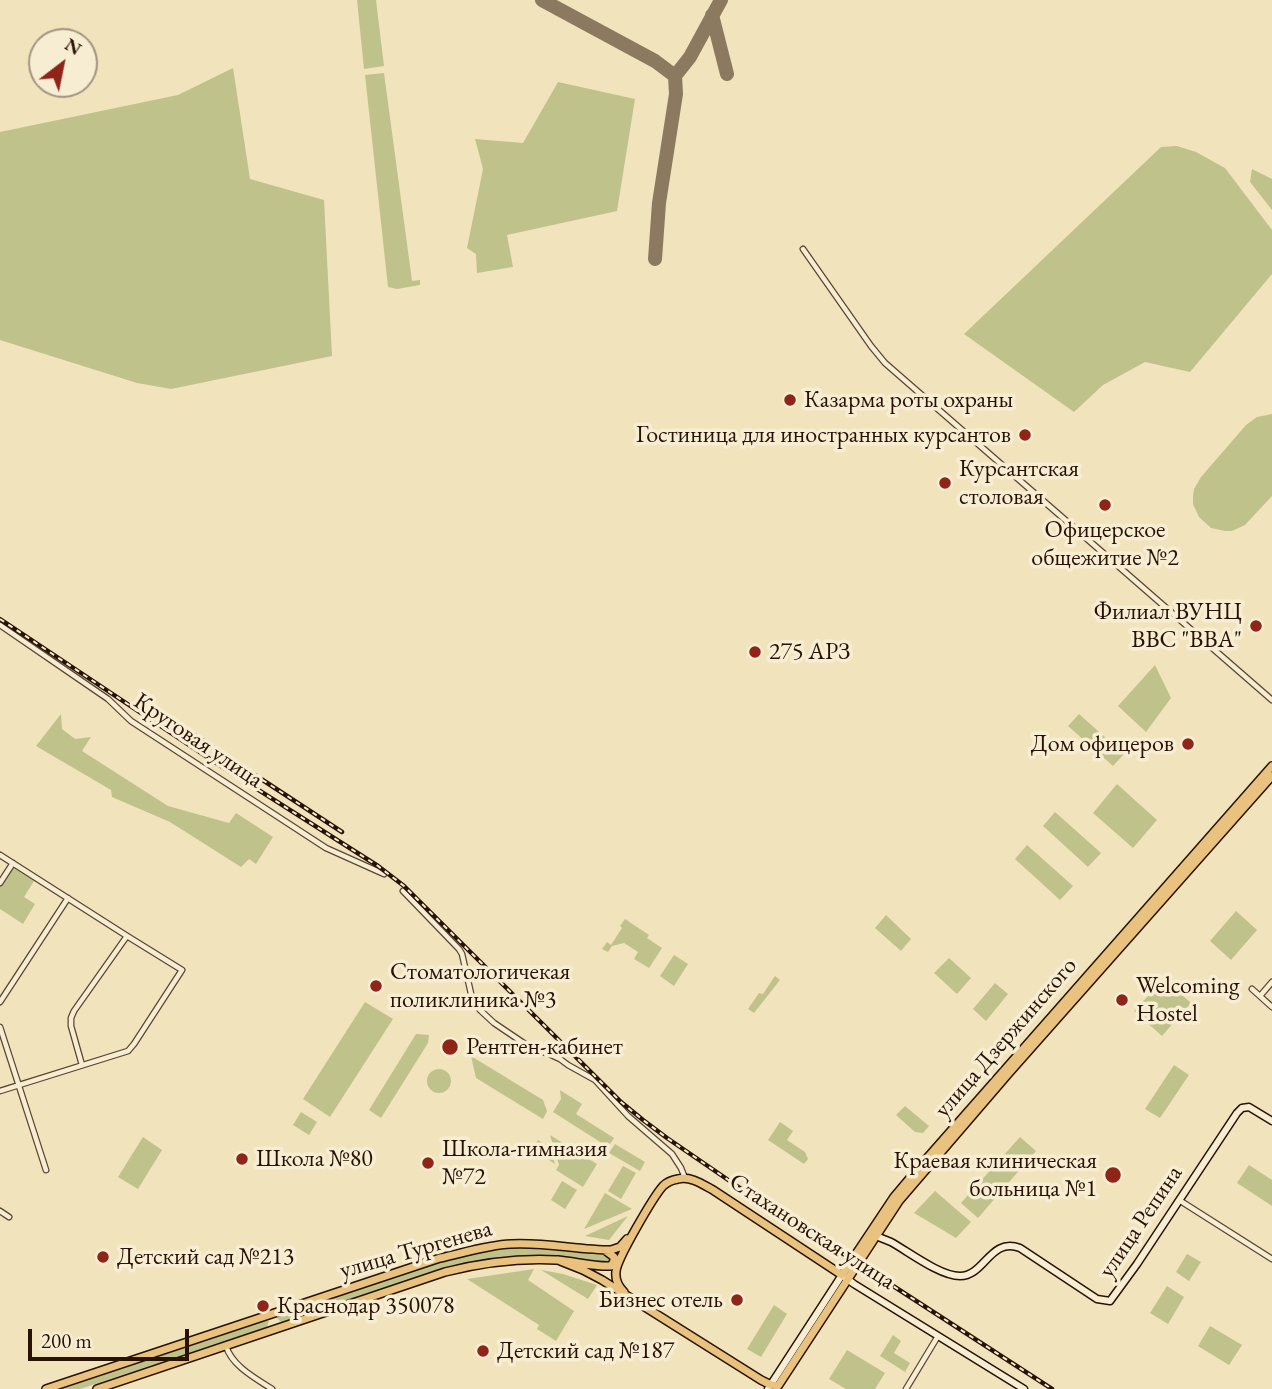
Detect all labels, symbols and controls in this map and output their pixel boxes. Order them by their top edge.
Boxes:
north arrow [28,28,98,98]
text: N [60,32,86,61]
place label: Казарма роты охраны [804,386,1013,414]
marker: Казарма роты охраны [782,392,798,408]
place label: Гостиница для иностранных курсантов [636,421,1011,449]
marker: Гостиница для иностранных курсантов [1017,427,1033,443]
place label: Курсантская столовая [959,455,1079,511]
marker: Курсантская столовая [937,475,953,491]
marker: Офицерское общежитие №2 [1097,497,1113,513]
place label: Офицерское общежитие №2 [1031,516,1179,572]
place label: Филиал ВУНЦ ВВС "ВВА" [1094,598,1242,654]
marker: Филиал ВУНЦ ВВС "ВВА" [1248,618,1264,634]
place label: 275 АРЗ [769,638,850,666]
marker: 275 АРЗ [747,644,763,660]
street label: Круговая улица [128,687,268,795]
place label: Дом офицеров [1031,730,1174,758]
marker: Дом офицеров [1180,736,1196,752]
street label: улица Дзержинского [929,952,1083,1124]
place label: Стоматологичекая поликлиника №3 [390,958,570,1014]
place label: Welcoming Hostel [1136,972,1240,1028]
marker: Стоматологичекая поликлиника №3 [368,978,384,994]
marker: Welcoming Hostel [1114,992,1130,1008]
place label: Рентген-кабинет [466,1033,623,1061]
marker: Рентген-кабинет [440,1037,460,1057]
place label: Школа-гимназия №72 [442,1135,607,1191]
place label: Школа №80 [256,1145,373,1173]
place label: Краевая клиническая больница №1 [893,1147,1097,1203]
marker: Школа №80 [234,1151,250,1167]
marker: Школа-гимназия №72 [420,1155,436,1171]
street label: улица Репина [1093,1160,1189,1284]
marker: Краевая клиническая больница №1 [1103,1165,1123,1185]
street label: Стахановская улица [724,1168,900,1296]
street label: улица Тургенева [337,1215,495,1285]
place label: Детский сад №213 [117,1243,294,1271]
marker: Детский сад №213 [95,1249,111,1265]
place label: Бизнес отель [599,1286,723,1314]
place label: Краснодар 350078 [277,1292,454,1320]
marker: Бизнес отель [729,1292,745,1308]
marker: Краснодар 350078 [255,1298,271,1314]
scale bar [32,1316,192,1360]
text: 200 m [41,1327,92,1354]
place label: Детский сад №187 [497,1337,674,1365]
marker: Детский сад №187 [475,1343,491,1359]

